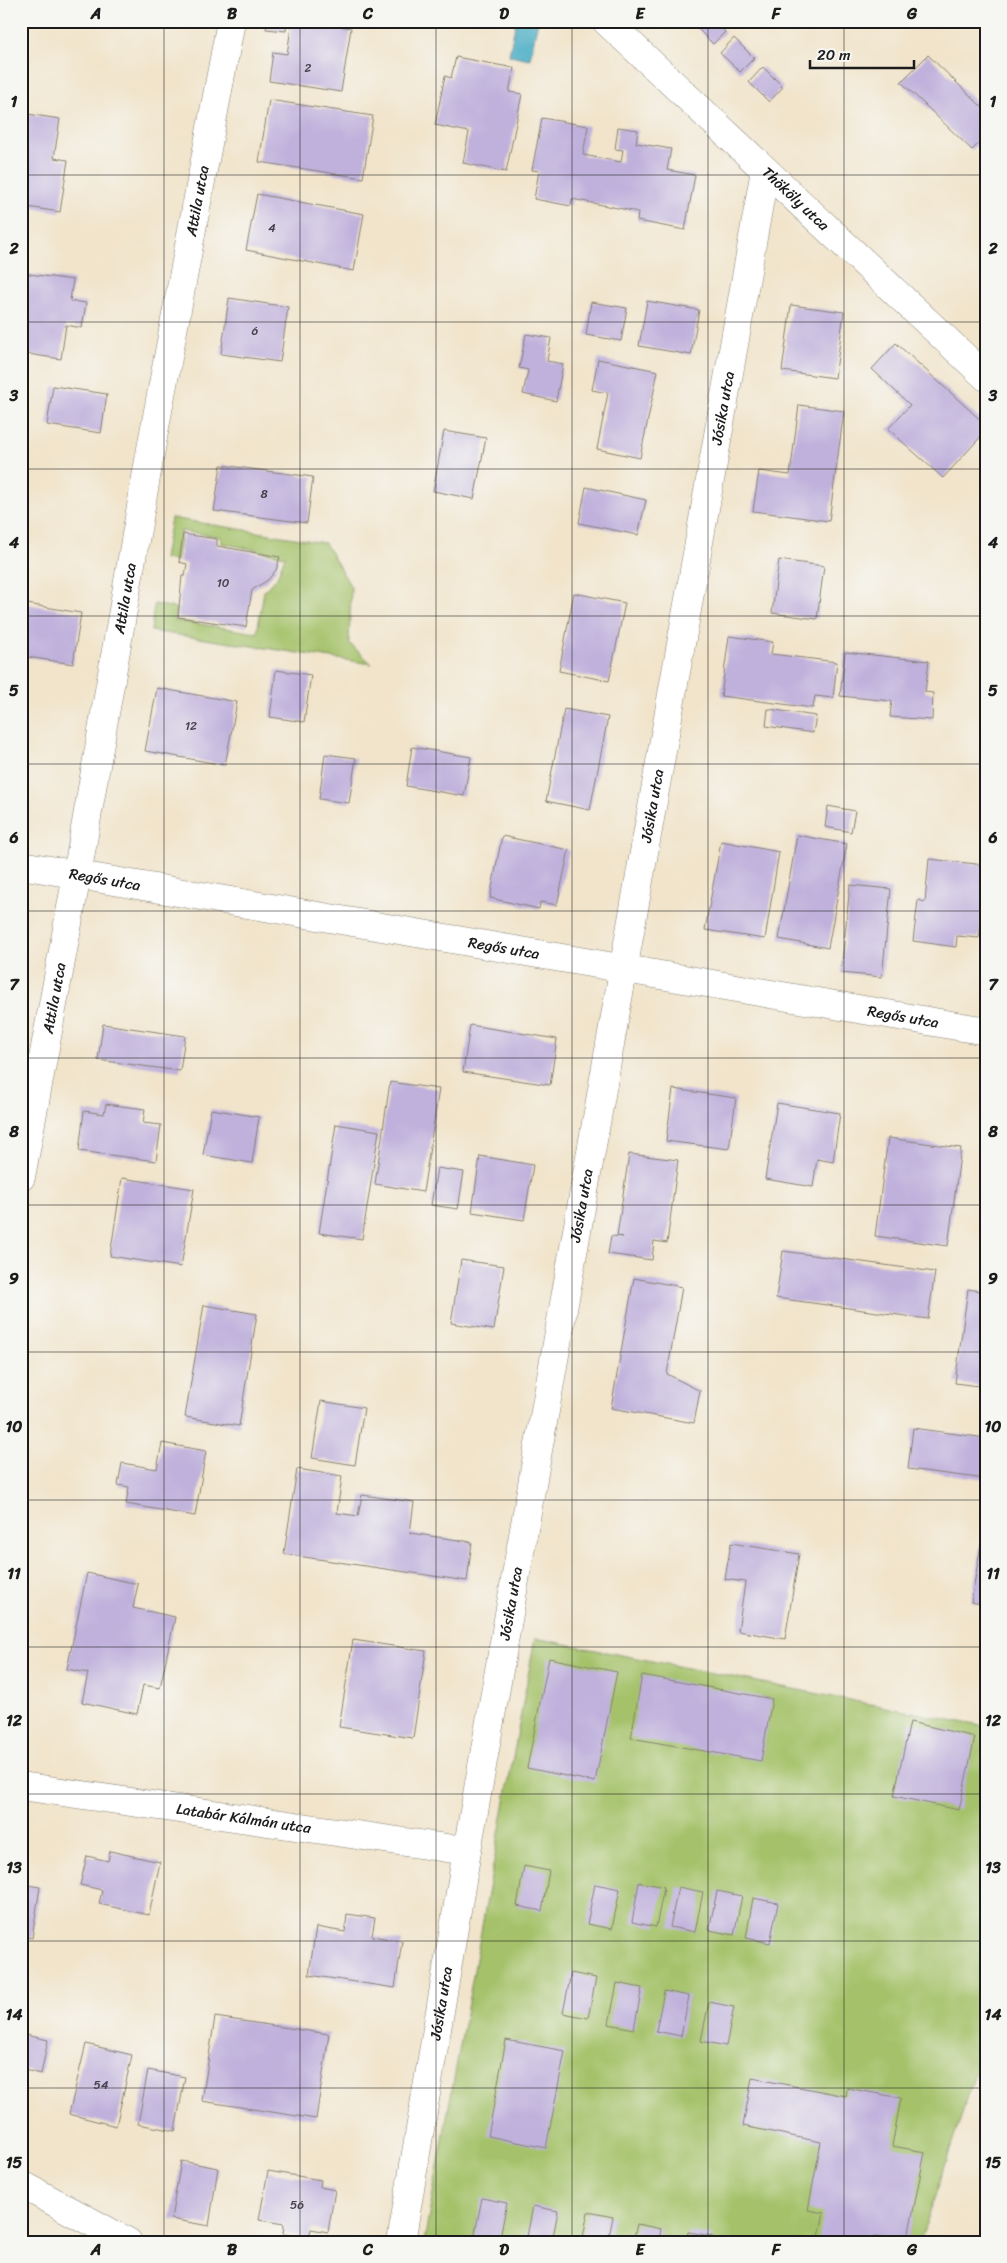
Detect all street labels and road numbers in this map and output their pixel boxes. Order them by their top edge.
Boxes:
street label: Thököly utca [756,160,836,238]
street label: Attila utca [178,163,217,239]
street label: Jósika utca [703,369,742,448]
street label: Attila utca [106,560,144,637]
street label: Jósika utca [633,767,672,846]
street label: Regős utca [67,860,143,898]
street label: Regős utca [466,929,542,967]
street label: Attila utca [35,960,74,1037]
street label: Regős utca [865,998,941,1036]
street label: Jósika utca [562,1166,601,1245]
street label: Jósika utca [491,1564,530,1643]
street label: Latabár Kálmán utca [175,1796,313,1841]
street label: Jósika utca [422,1964,460,2043]

